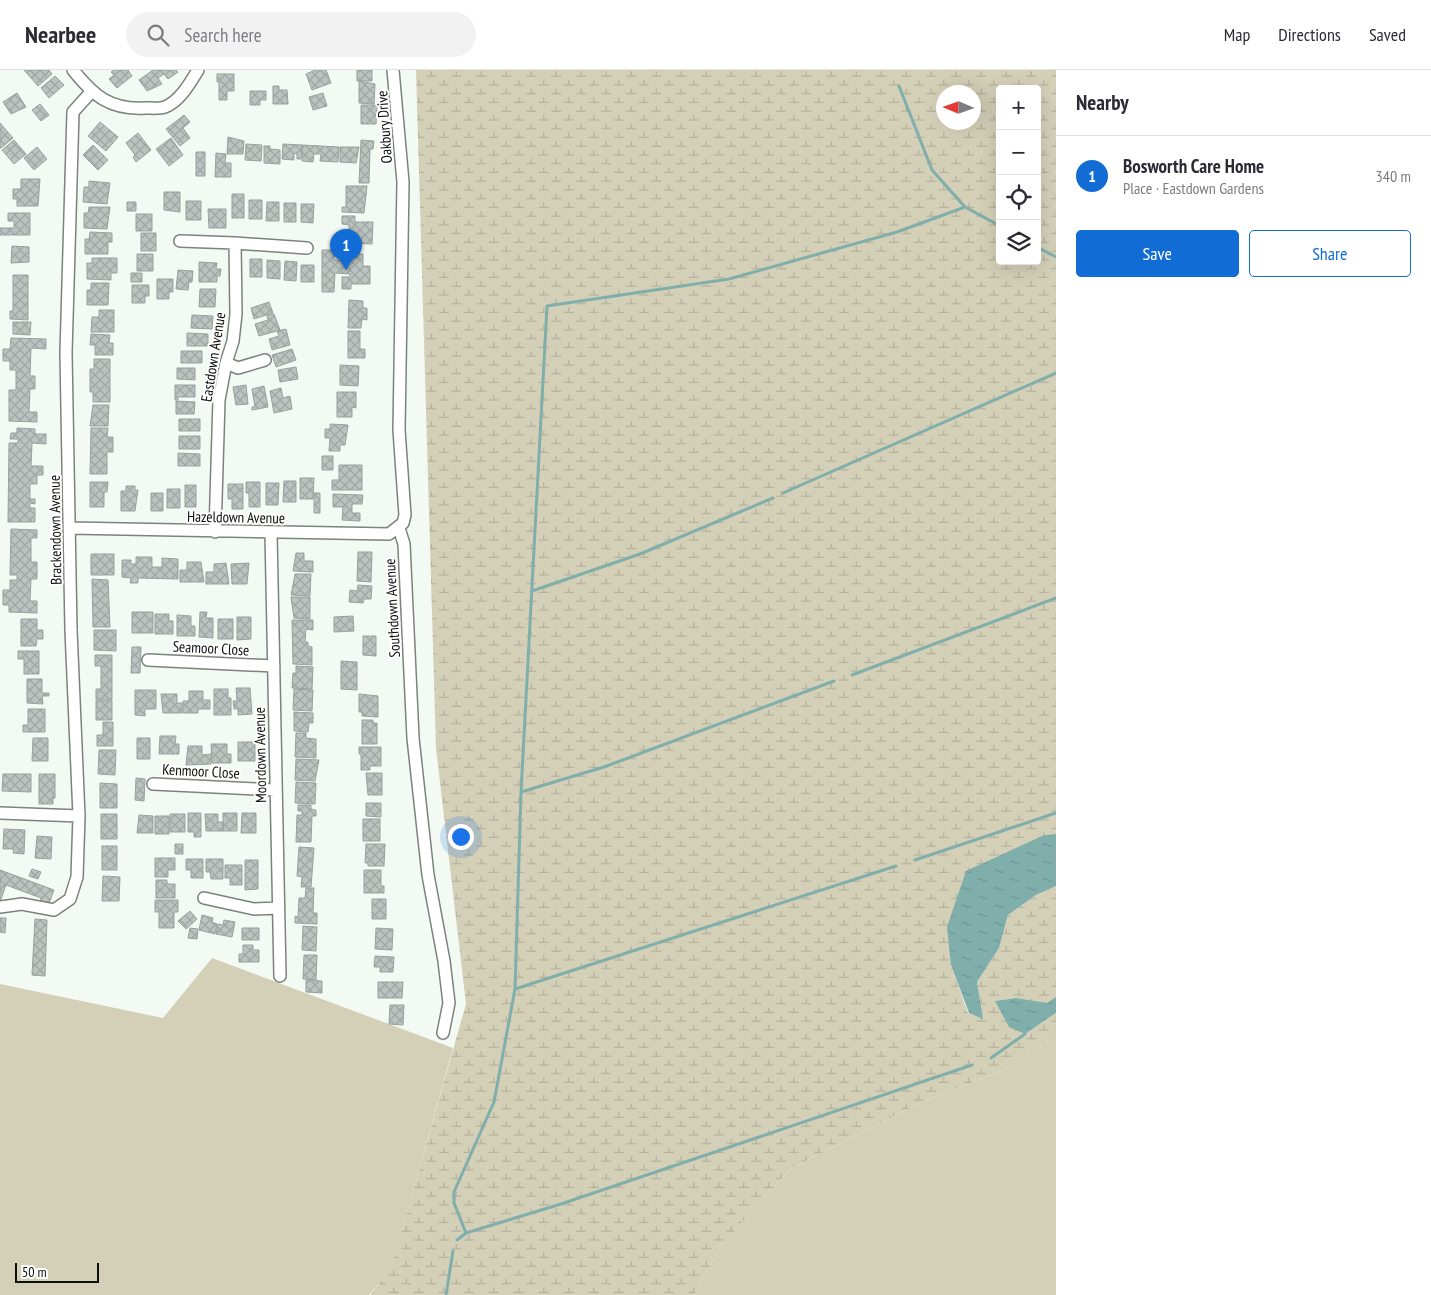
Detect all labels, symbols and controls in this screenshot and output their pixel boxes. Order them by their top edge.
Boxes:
search box [126,12,476,57]
text: Nearbee [25,19,96,50]
icon: search [144,21,172,49]
text: Search here [184,23,262,47]
text: Map [1224,23,1250,46]
text: Directions [1278,23,1341,46]
text: Saved [1369,23,1406,46]
north arrow [936,85,981,130]
map controls [996,85,1041,265]
button: + [996,85,1041,130]
text: Nearby [1076,89,1129,116]
street label: Oakbury Drive [372,90,396,164]
button: − [996,130,1041,175]
text: Bosworth Care Home [1123,154,1264,178]
text: 1 [1088,166,1096,186]
text: 340 m [1376,166,1411,186]
button: locate [996,175,1041,220]
text: Place · Eastdown Gardens [1123,178,1264,198]
button: layers [996,220,1041,265]
pin: 1 [330,229,362,270]
button: Save [1076,230,1239,277]
button: Share [1249,230,1411,277]
street label: Eastdown Avenue [197,311,229,403]
street label: Brackendown Avenue [45,475,65,585]
street label: Hazeldown Avenue [187,507,285,527]
street label: Southdown Avenue [380,558,404,658]
street label: Seamoor Close [172,637,250,659]
street label: Moordown Avenue [250,707,270,803]
street label: Kenmoor Close [162,759,240,783]
your location [448,824,474,850]
scale bar [15,1260,99,1283]
text: 50 m [22,1263,47,1281]

